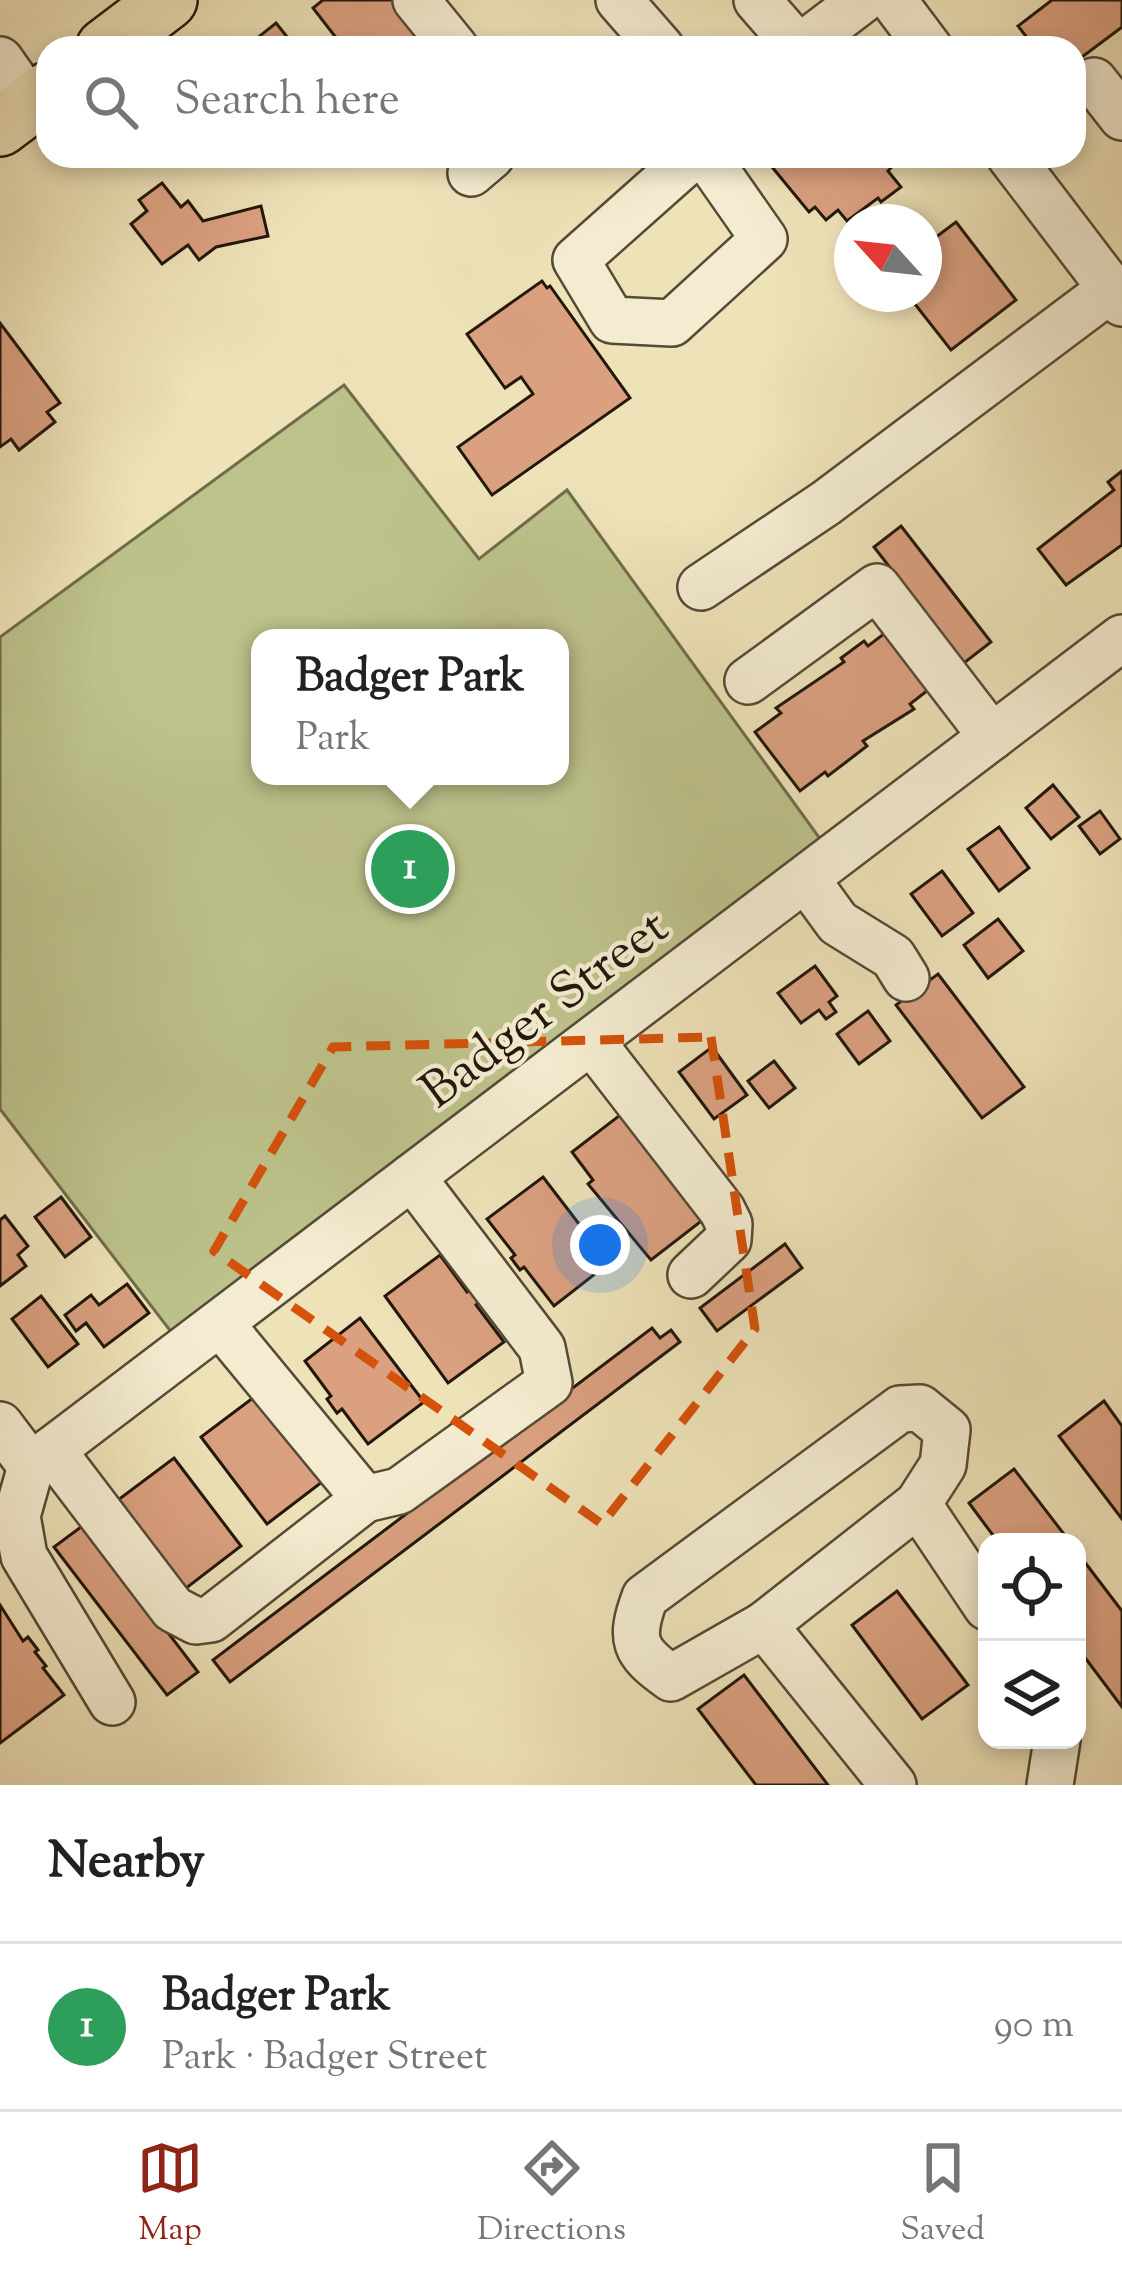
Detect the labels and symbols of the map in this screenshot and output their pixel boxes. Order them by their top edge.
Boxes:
north arrow [834,204,942,312]
pin: 1 [371,824,449,914]
street label: Badger Street [407,894,685,1129]
your location [570,1215,630,1275]

